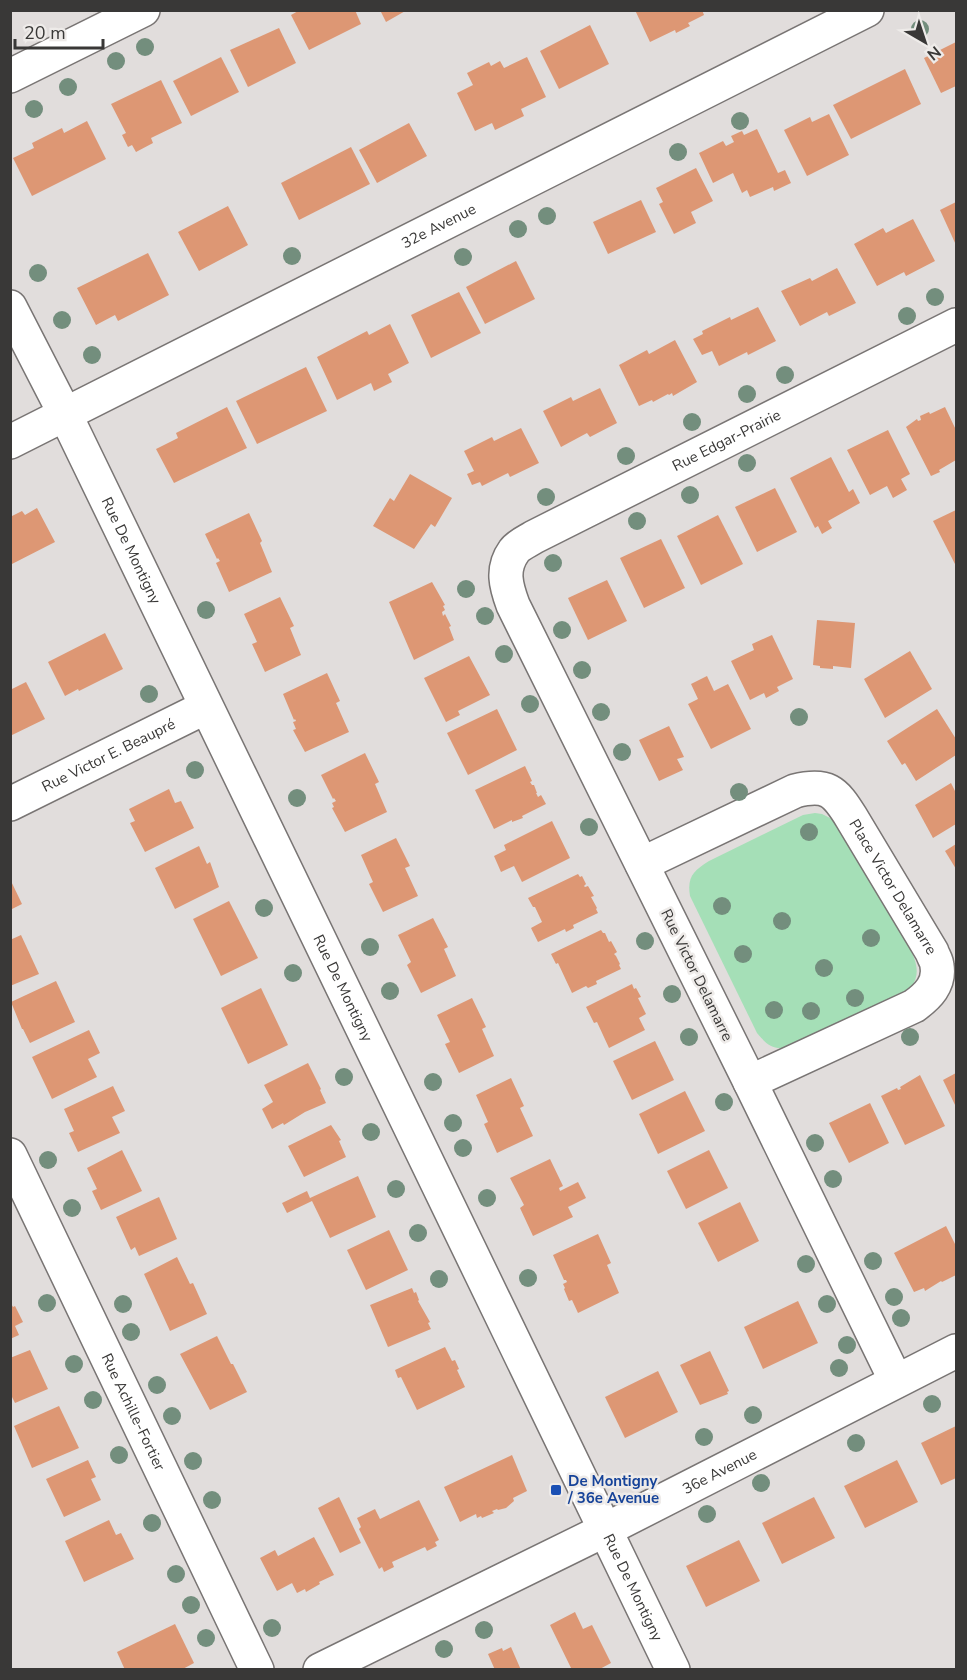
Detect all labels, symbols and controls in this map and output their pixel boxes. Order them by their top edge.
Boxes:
scale bar [15,12,104,50]
north arrow [895,12,955,72]
text: 20 m [24,21,66,45]
text: N [922,41,945,65]
street label: 32e Avenue [398,199,479,253]
street label: Rue Edgar-Prairie [669,405,784,476]
street label: Rue De Montigny [97,494,166,608]
street label: Rue Victor E. Beaupré [38,714,179,797]
street label: Place Victor Delamarre [844,815,941,959]
street label: Rue Victor Delamarre [656,906,738,1044]
street label: Rue De Montigny [308,931,377,1045]
street label: Rue Achille-Fortier [97,1350,170,1474]
street label: 36e Avenue [679,1444,760,1499]
place label: De Montigny / 36e Avenue [567,1471,659,1508]
marker: De Montigny / 36e Avenue [549,1483,563,1497]
street label: Rue De Montigny [599,1531,668,1645]

